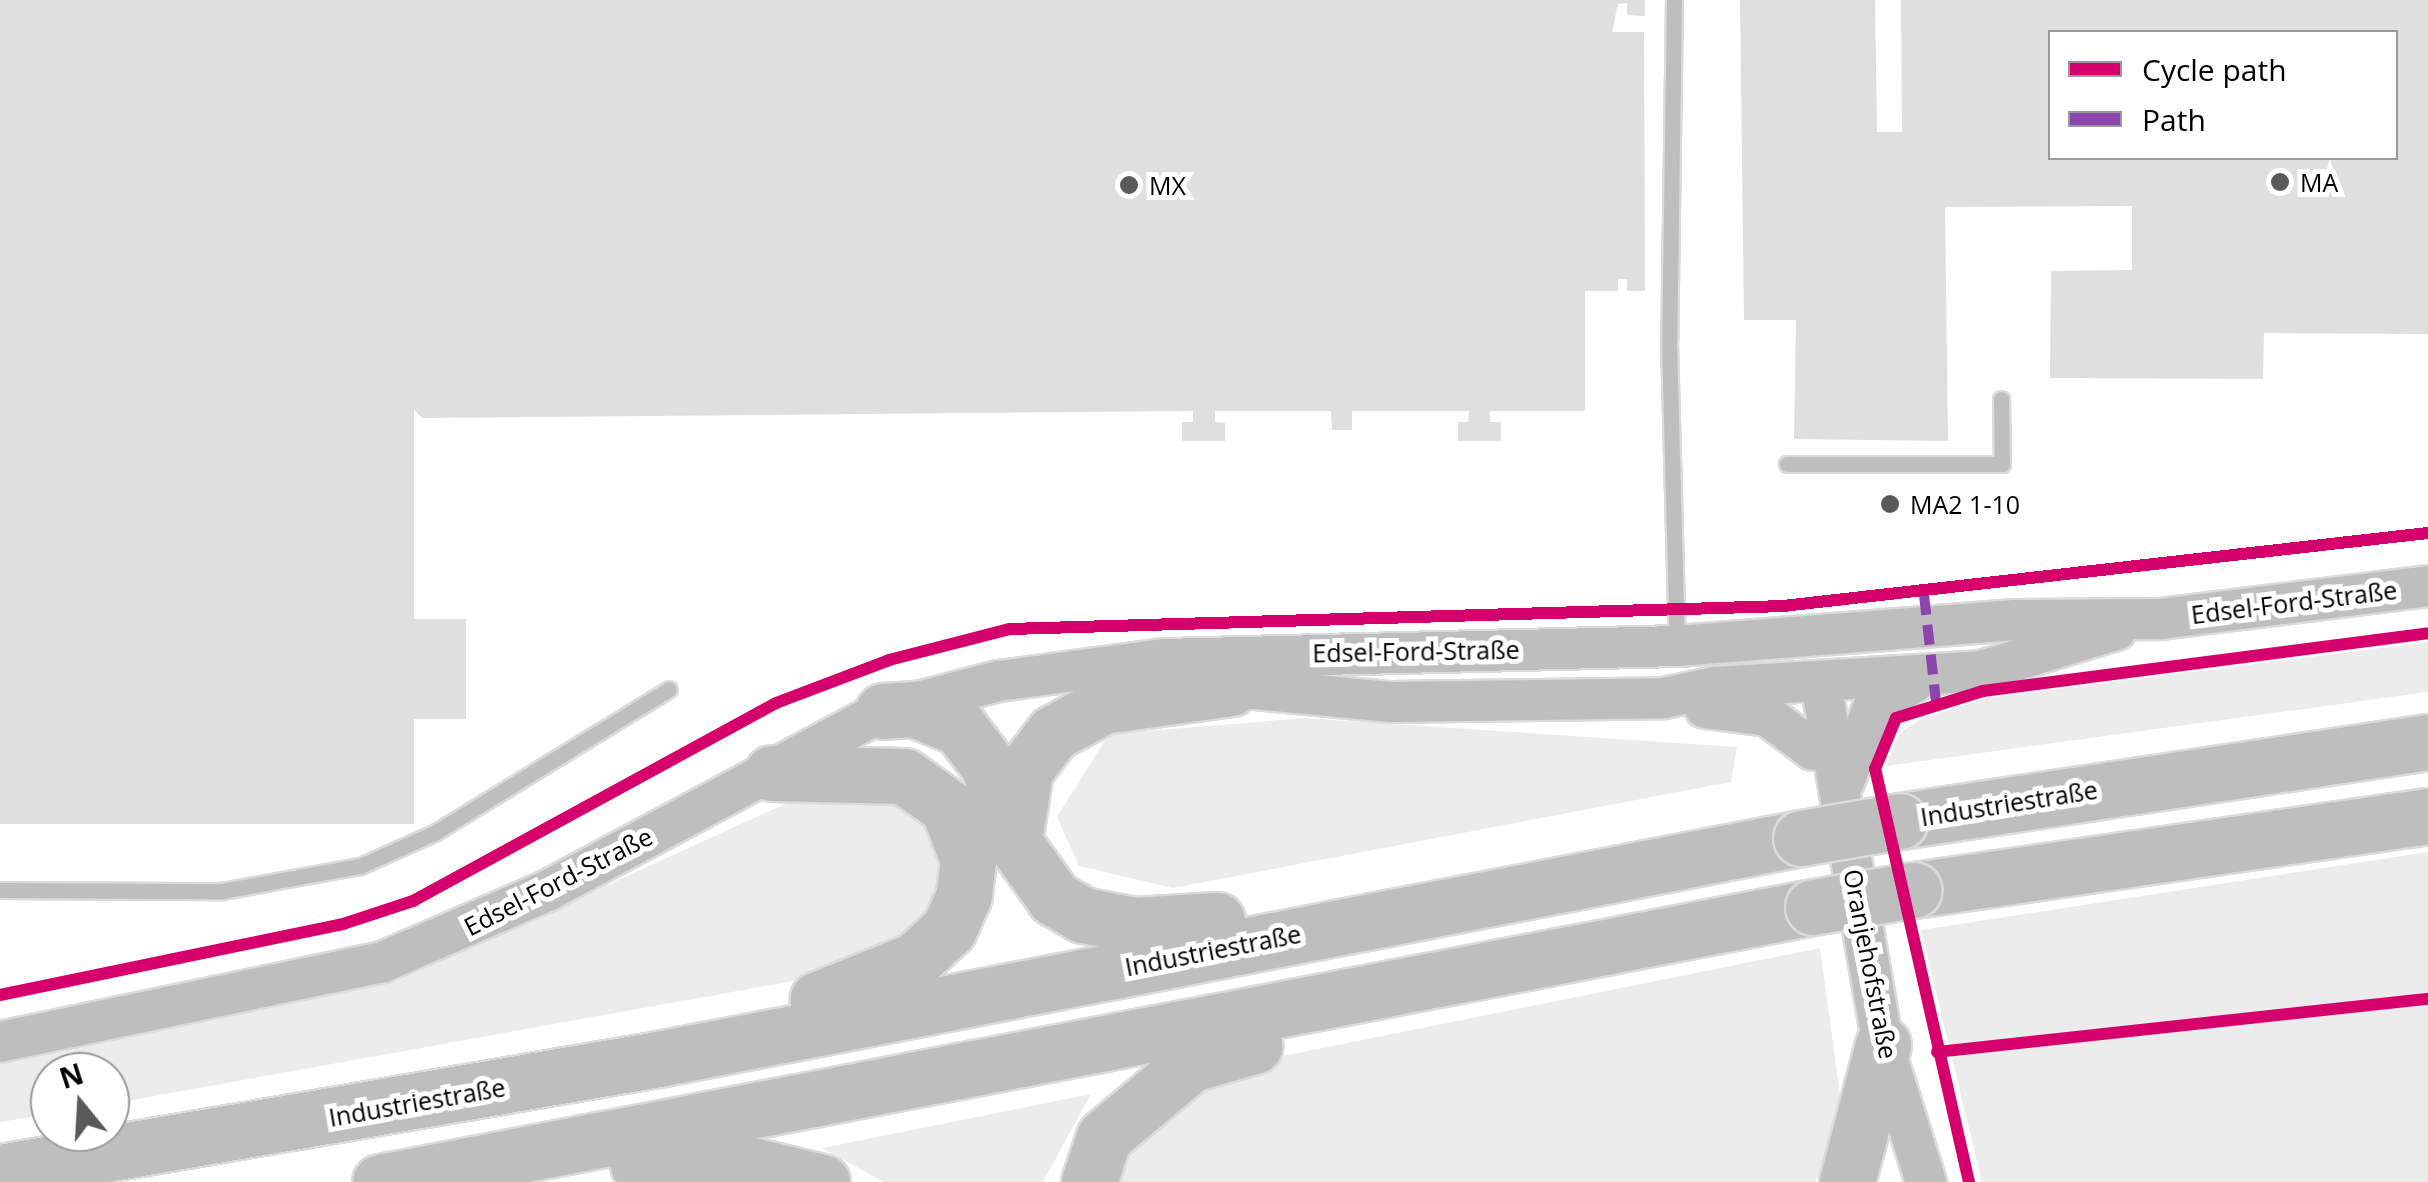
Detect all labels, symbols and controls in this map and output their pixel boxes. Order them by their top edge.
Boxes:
legend [2048,30,2398,160]
text: Cycle path [2142,49,2287,90]
text: Path [2142,99,2206,140]
place label: MA [2300,167,2338,197]
place label: MX [1149,170,1186,200]
marker: MA [2269,171,2291,193]
marker: MX [1118,174,1140,196]
place label: MA2 1-10 [1910,489,2020,519]
marker: MA2 1-10 [1879,493,1901,515]
street label: Edsel-Ford-Straße [2189,574,2399,630]
street label: Edsel-Ford-Straße [1312,634,1520,668]
street label: Industriestraße [1918,774,2100,832]
street label: Edsel-Ford-Straße [459,821,657,941]
street label: Oranjehofstraße [1838,867,1904,1061]
street label: Industriestraße [1122,918,1304,982]
north arrow [30,1052,130,1152]
text: N [55,1054,88,1097]
street label: Industriestraße [326,1072,508,1132]

